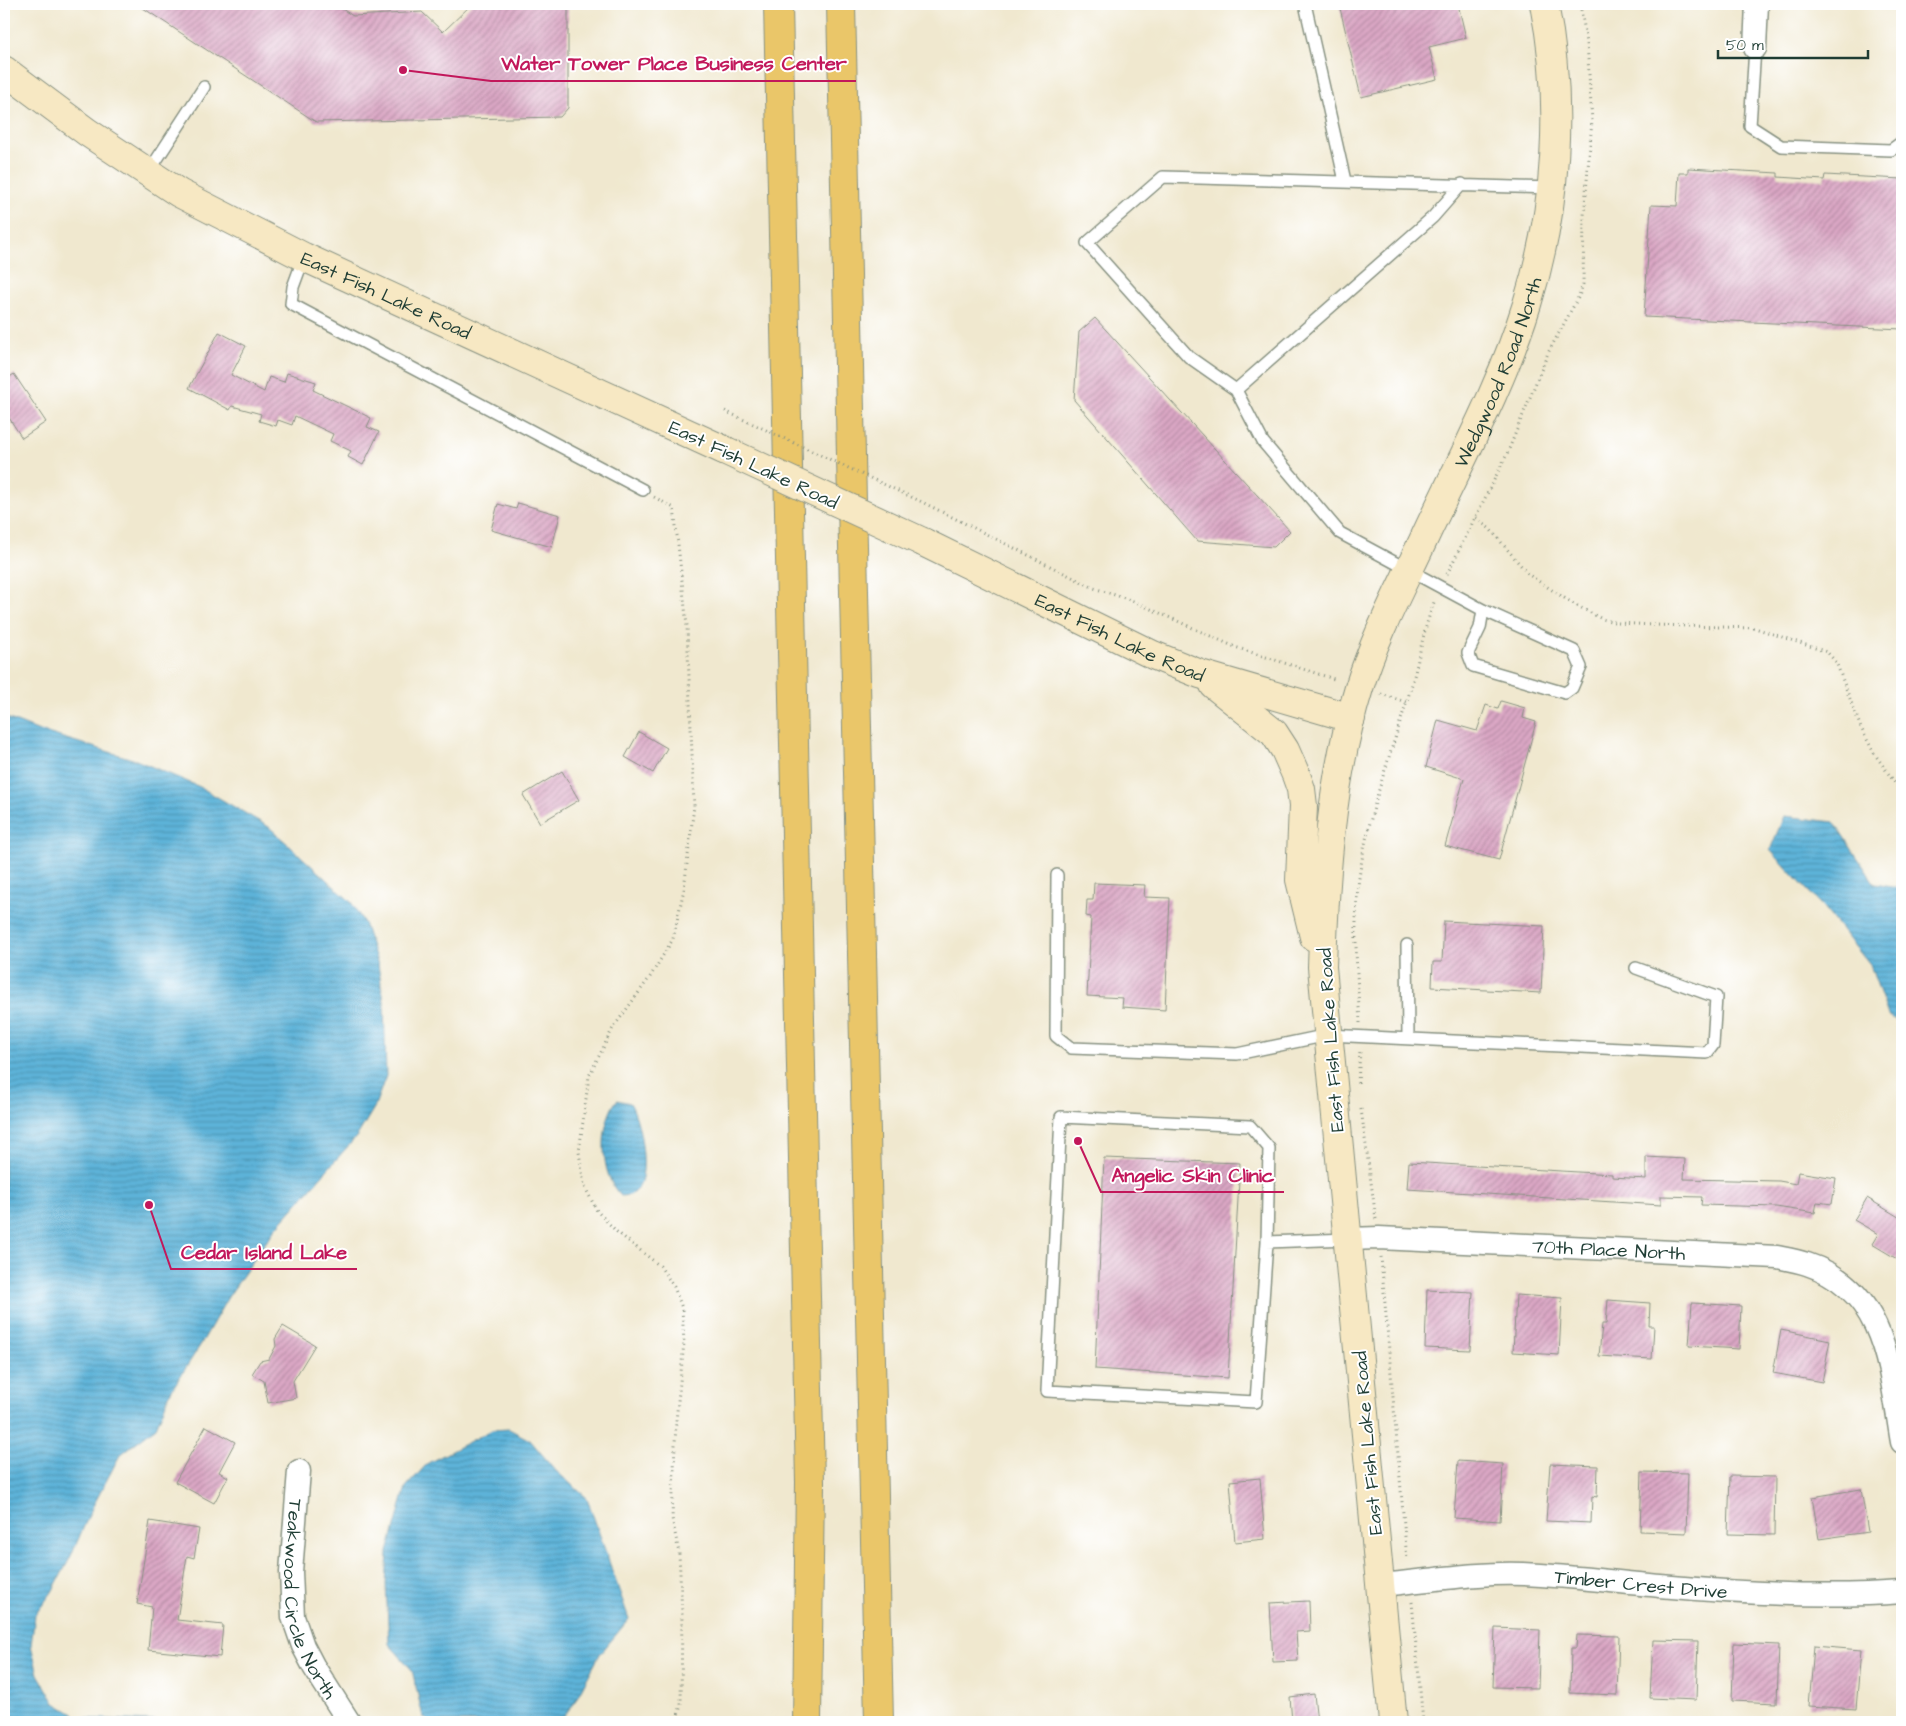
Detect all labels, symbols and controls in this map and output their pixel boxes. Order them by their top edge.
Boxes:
scale bar [1718,28,1868,60]
text: 50 m [1726,35,1764,56]
callout: Water Tower Place Business Center [491,46,856,81]
text: Water Tower Place Business Center [500,50,848,78]
street label: East Fish Lake Road [296,245,475,347]
street label: Wedgwood Road North [1448,274,1549,473]
street label: East Fish Lake Road [664,414,843,517]
street label: East Fish Lake Road [1030,587,1209,690]
street label: East Fish Lake Road [1312,947,1351,1133]
callout: Angelic Skin Clinic [1101,1157,1284,1192]
text: Angelic Skin Clinic [1112,1162,1275,1191]
street label: 70th Place North [1531,1233,1686,1268]
callout: Cedar Island Lake [171,1234,357,1269]
text: Cedar Island Lake [181,1239,347,1267]
street label: East Fish Lake Road [1347,1350,1390,1536]
street label: Teakwood Circle North [276,1498,343,1705]
street label: Timber Crest Drive [1553,1564,1728,1606]

